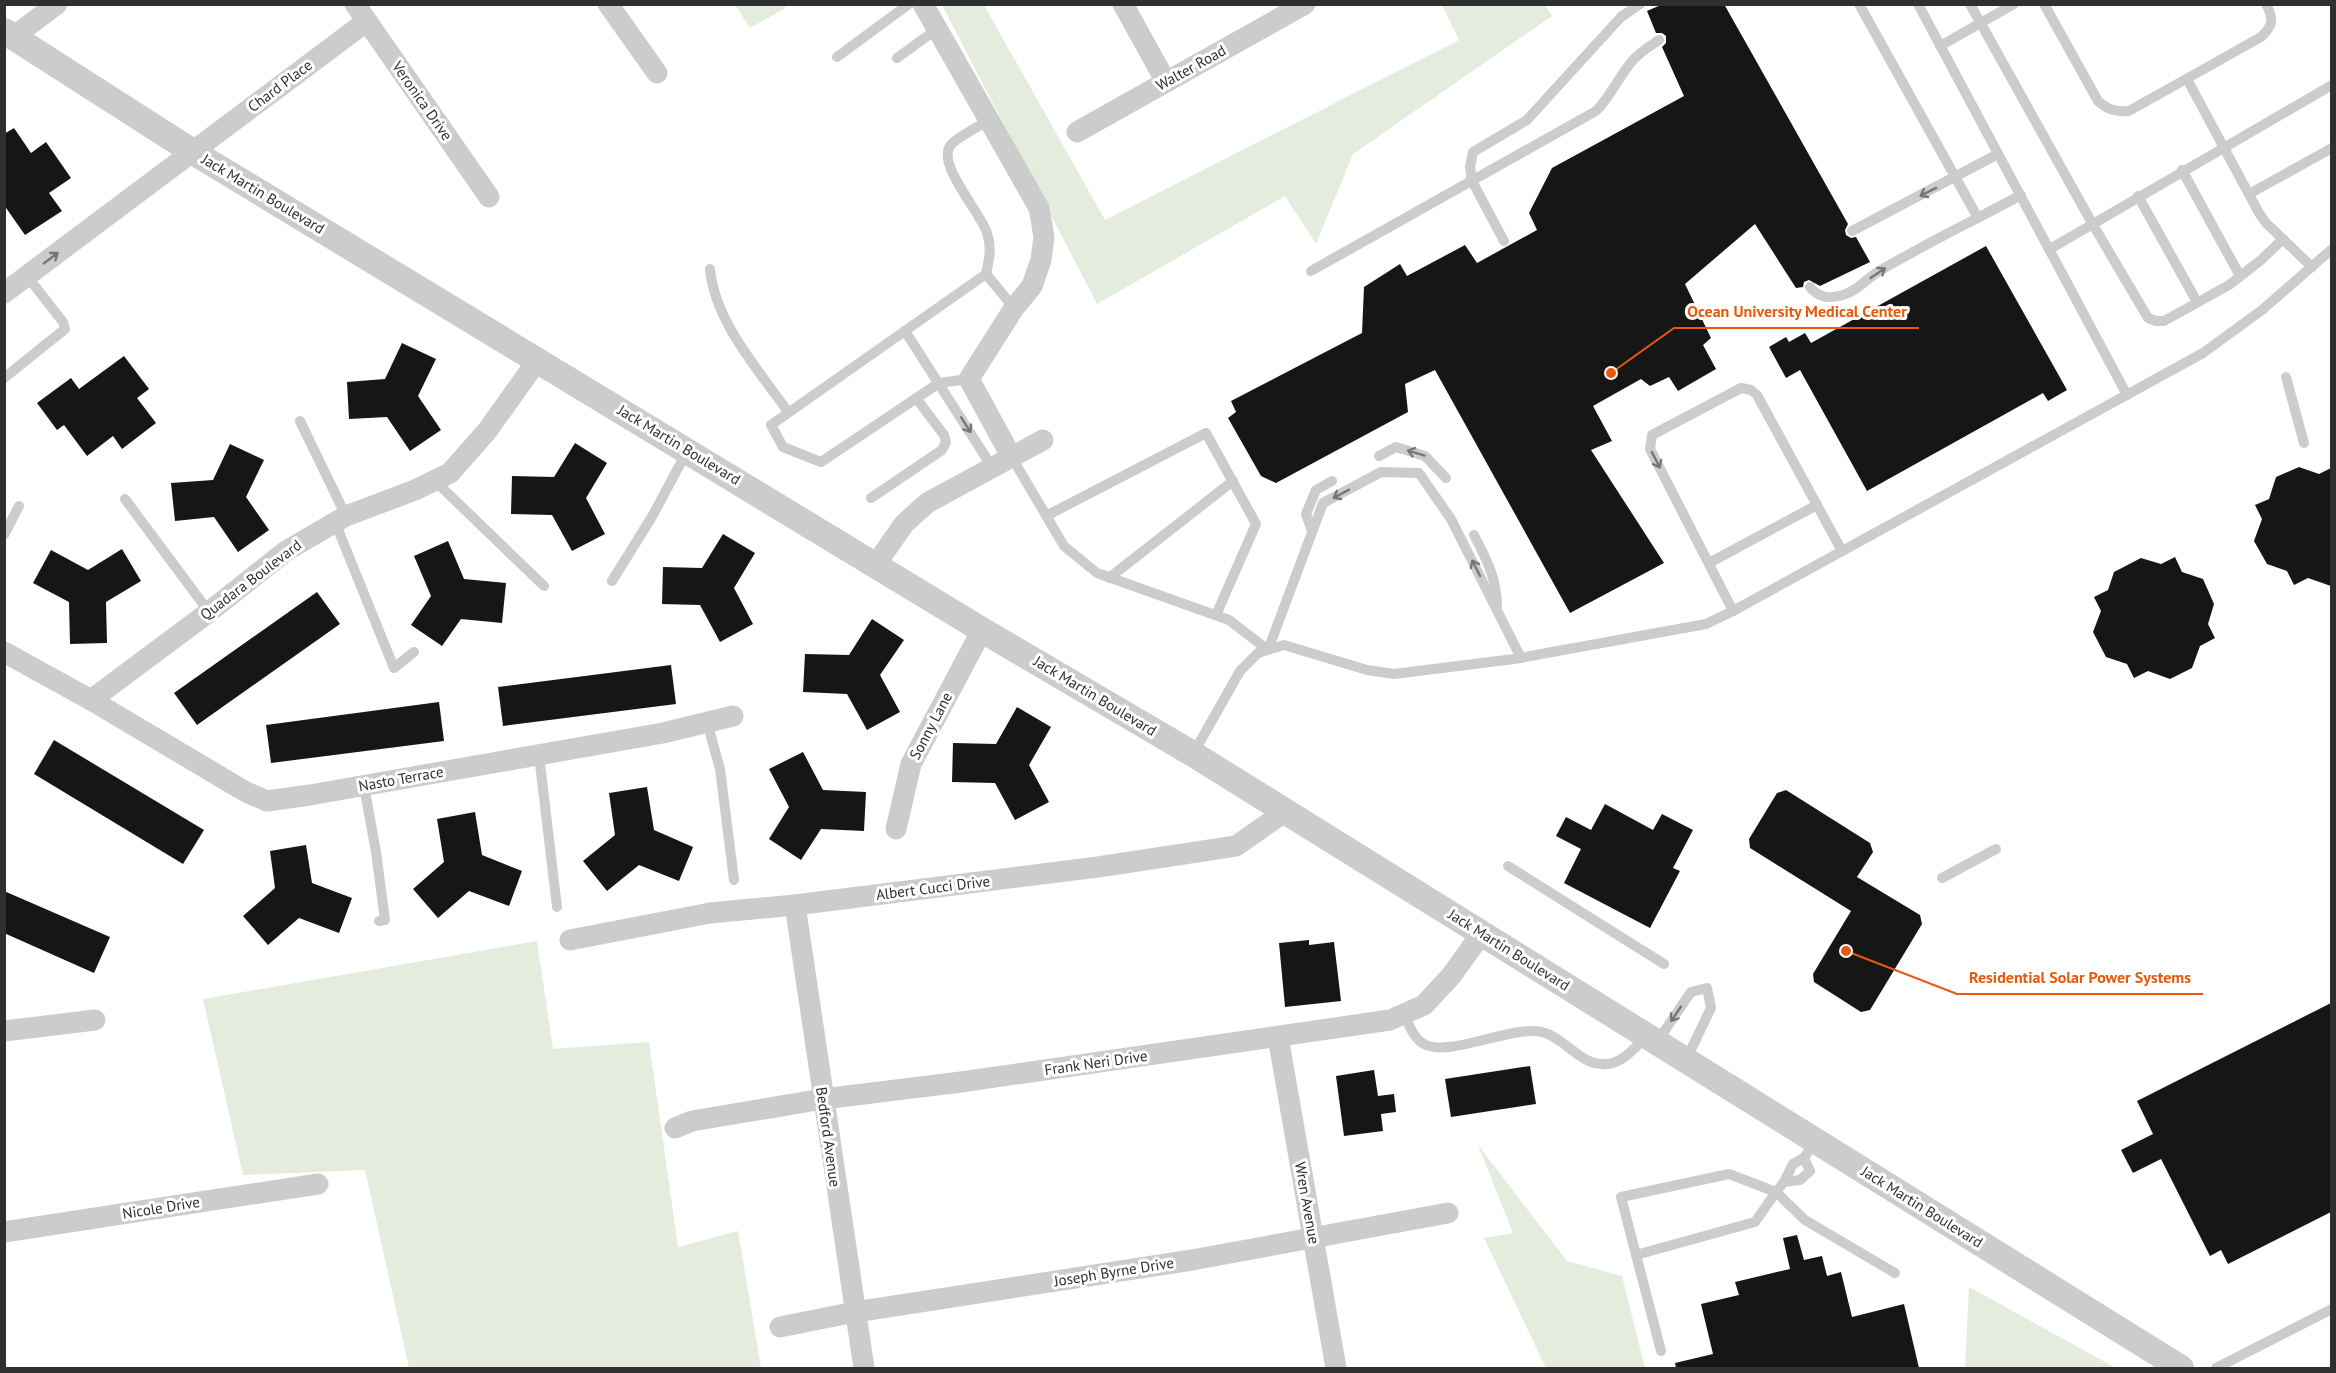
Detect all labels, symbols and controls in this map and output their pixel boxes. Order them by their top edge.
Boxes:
street label: Walter Road [1152,41,1229,95]
street label: Chard Place [244,55,316,116]
street label: Veronica Drive [388,57,457,144]
street label: Jack Martin Boulevard [198,149,328,238]
one-way arrow [1920,187,1938,198]
one-way arrow [43,252,59,264]
one-way arrow [1869,266,1886,278]
callout: Ocean University Medical Center [1674,294,1919,328]
text: Ocean University Medical Center [1687,301,1907,321]
street label: Jack Martin Boulevard [614,400,744,489]
one-way arrow [960,416,972,433]
one-way arrow [1407,447,1426,458]
one-way arrow [1651,451,1662,469]
one-way arrow [1332,489,1350,500]
street label: Quadara Boulevard [196,535,305,624]
one-way arrow [1470,559,1482,577]
street label: Jack Martin Boulevard [1030,651,1160,740]
street label: Sonny Lane [905,689,956,763]
street label: Nasto Terrace [357,762,445,795]
street label: Albert Cucci Drive [875,871,991,904]
street label: Jack Martin Boulevard [1444,904,1574,995]
callout: Residential Solar Power Systems [1957,960,2203,994]
text: Residential Solar Power Systems [1969,967,2191,987]
one-way arrow [1670,1006,1682,1022]
street label: Frank Neri Drive [1043,1046,1149,1079]
street label: Bedford Avenue [812,1086,845,1188]
street label: Wren Avenue [1291,1160,1324,1245]
street label: Jack Martin Boulevard [1857,1161,1987,1252]
street label: Nicole Drive [121,1192,201,1223]
street label: Joseph Byrne Drive [1052,1253,1175,1291]

